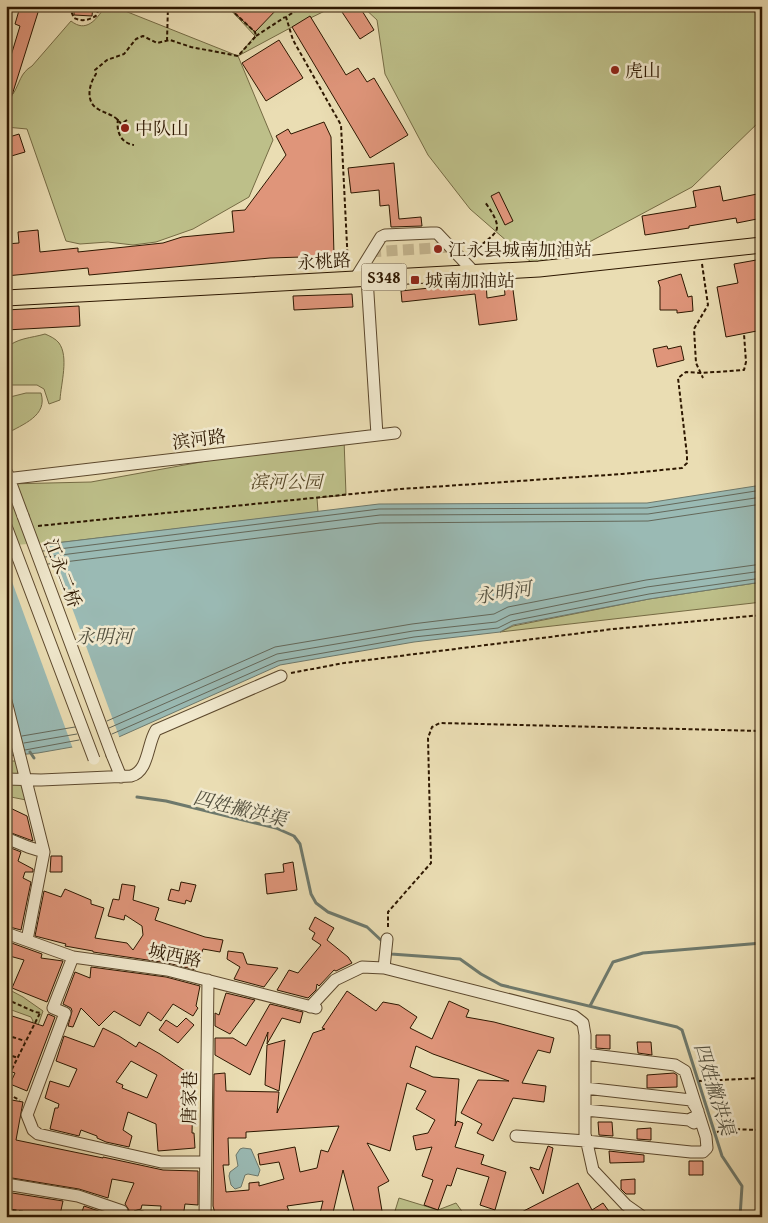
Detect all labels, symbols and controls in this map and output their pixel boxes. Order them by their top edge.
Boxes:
place label: 虎山 [625,57,661,84]
marker: 虎山 [609,64,621,76]
place label: 中队山 [135,115,189,142]
marker: 中队山 [119,122,131,134]
place label: 江永县城南加油站 [448,236,592,263]
marker: 江永县城南加油站 [432,243,444,255]
street label: 永桃路 [296,246,352,276]
road number: S348 [362,264,406,290]
place label: 城南加油站 [425,267,515,294]
marker: 城南加油站 [409,274,421,286]
street label: 滨河路 [171,422,227,456]
park label: 滨河公园 [250,468,325,495]
street label: 江永二桥 [37,535,89,611]
water label: 永明河 [473,573,536,610]
water label: 永明河 [75,622,135,650]
water label: 四姓撇洪渠 [191,783,292,834]
street label: 城西路 [146,936,204,974]
water label: 四姓撇洪渠 [688,1039,743,1141]
street label: 唐家巷 [175,1071,203,1125]

